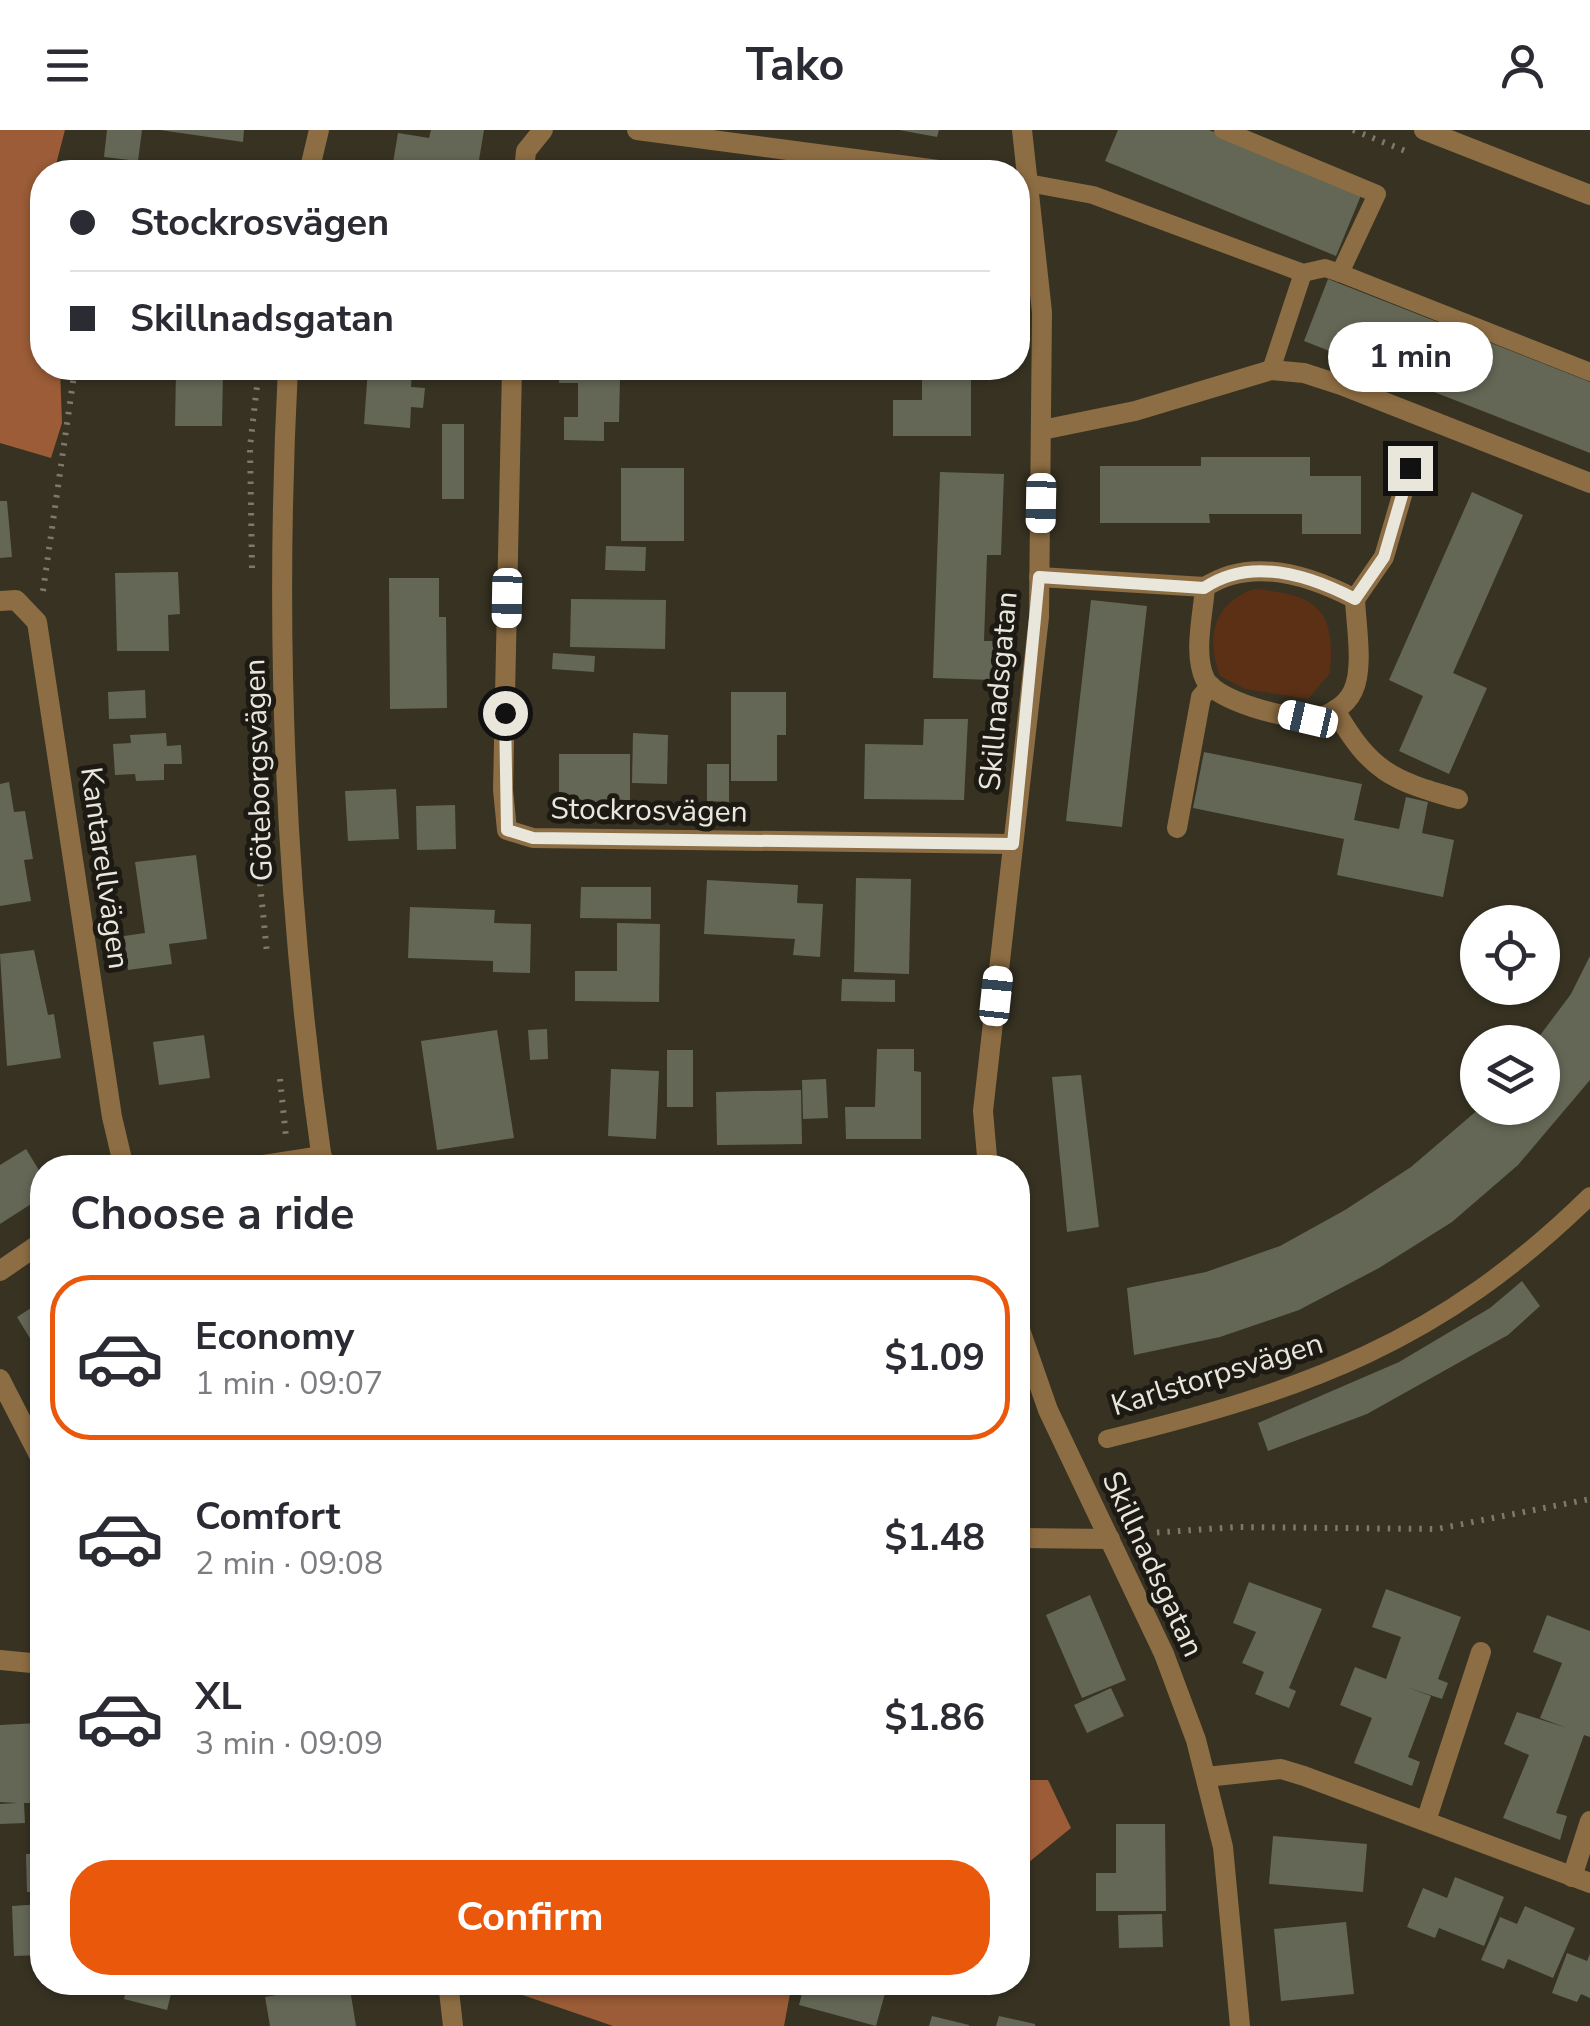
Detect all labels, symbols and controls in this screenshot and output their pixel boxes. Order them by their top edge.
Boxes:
text: Tako [746,35,844,96]
icon: menu [40,38,95,93]
icon: person [1495,38,1550,93]
text: Stockrosvägen [130,197,389,248]
text: Skillnadsgatan [130,293,394,344]
callout: 1 min [1328,323,1492,393]
text: 1 min [1369,335,1452,378]
route end [1388,446,1433,491]
car [1025,473,1057,533]
car [491,568,523,628]
street label: Skillnadsgatan [969,590,1028,792]
street label: Göteborgsvägen [234,658,283,882]
route start [483,691,528,736]
car [1275,698,1341,740]
street label: Kantarellvägen [70,764,139,972]
street label: Stockrosvägen [550,788,748,833]
map controls [1460,905,1560,1125]
button: locate [1460,905,1560,1005]
car [978,965,1014,1027]
button: layers [1460,1025,1560,1125]
text: Choose a ride [70,1184,355,1245]
text: Economy [195,1311,354,1362]
icon: car [75,1313,165,1403]
street label: Karlstorpsvägen [1106,1323,1328,1426]
text: $1.09 [884,1332,985,1383]
text: 1 min · 09:07 [195,1362,383,1405]
street label: Skillnadsgatan [1092,1465,1213,1663]
text: Comfort [195,1491,340,1542]
icon: car [75,1493,165,1583]
text: $1.48 [884,1512,985,1563]
text: 2 min · 09:08 [195,1542,383,1585]
text: XL [195,1671,242,1722]
icon: car [75,1673,165,1763]
text: $1.86 [884,1692,985,1743]
text: 3 min · 09:09 [195,1722,383,1765]
button: Confirm [70,1860,990,1975]

